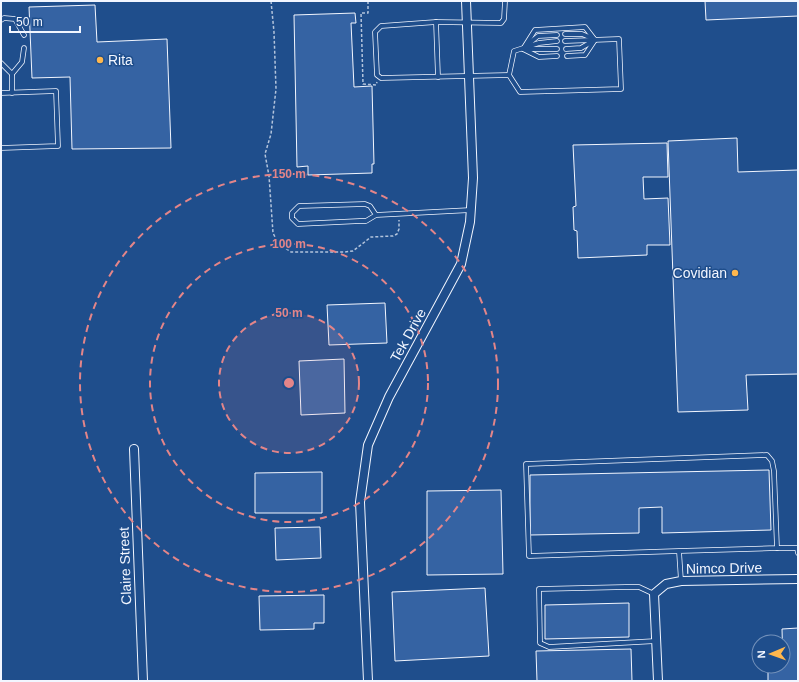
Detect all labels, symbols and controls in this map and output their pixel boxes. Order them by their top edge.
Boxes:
scale bar [10,8,80,34]
text: 50 m [16,15,43,29]
place label: Rita [108,52,133,68]
marker: Rita [95,55,105,65]
text: 150 m [272,167,306,181]
text: 100 m [272,237,306,251]
place label: Covidian [673,265,727,281]
marker: Covidian [730,268,740,278]
street label: Tek Drive [387,305,429,364]
text: 50 m [275,306,303,320]
centre of rings [282,376,296,390]
street label: Claire Street [116,527,134,605]
street label: Nimco Drive [686,559,762,577]
north arrow [751,634,791,674]
text: N [755,650,767,659]

